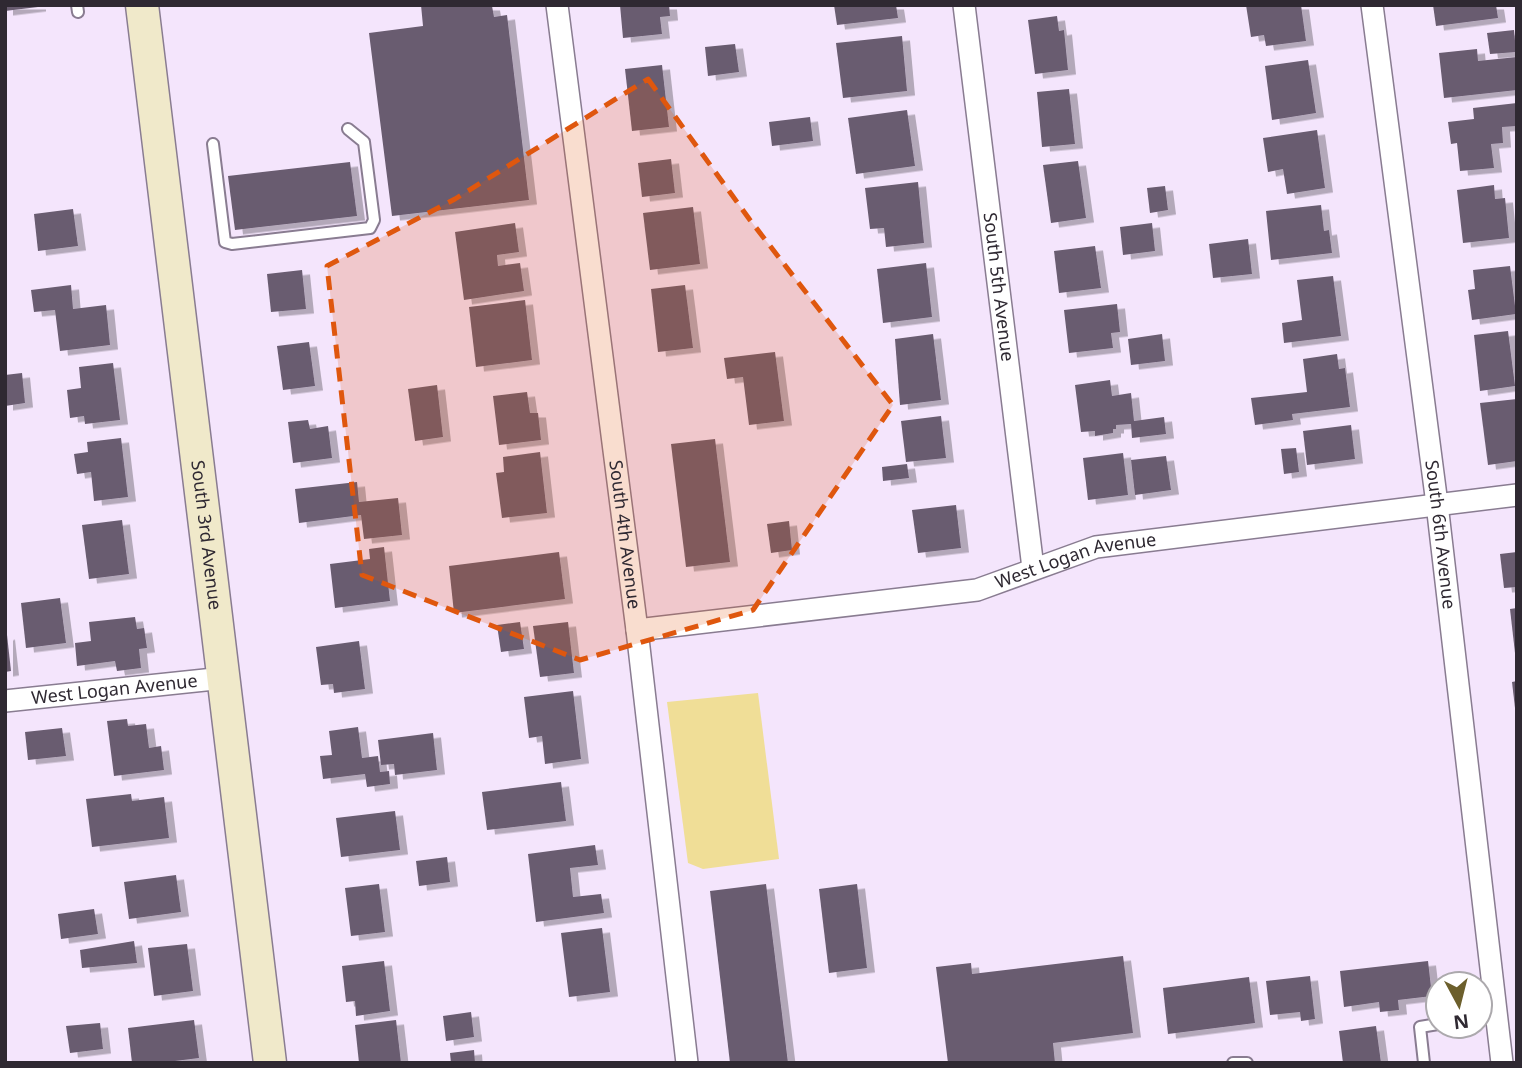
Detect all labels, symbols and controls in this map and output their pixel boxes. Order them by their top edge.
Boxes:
street label: South 5th Avenue [979,211,1021,363]
street label: South 6th Avenue [1420,458,1462,610]
street label: South 3rd Avenue [186,459,228,611]
street label: South 4th Avenue [604,459,647,610]
street label: West Logan Avenue [992,527,1157,593]
street label: West Logan Avenue [30,668,199,709]
north arrow [1424,970,1494,1040]
text: N [1452,1008,1470,1036]

